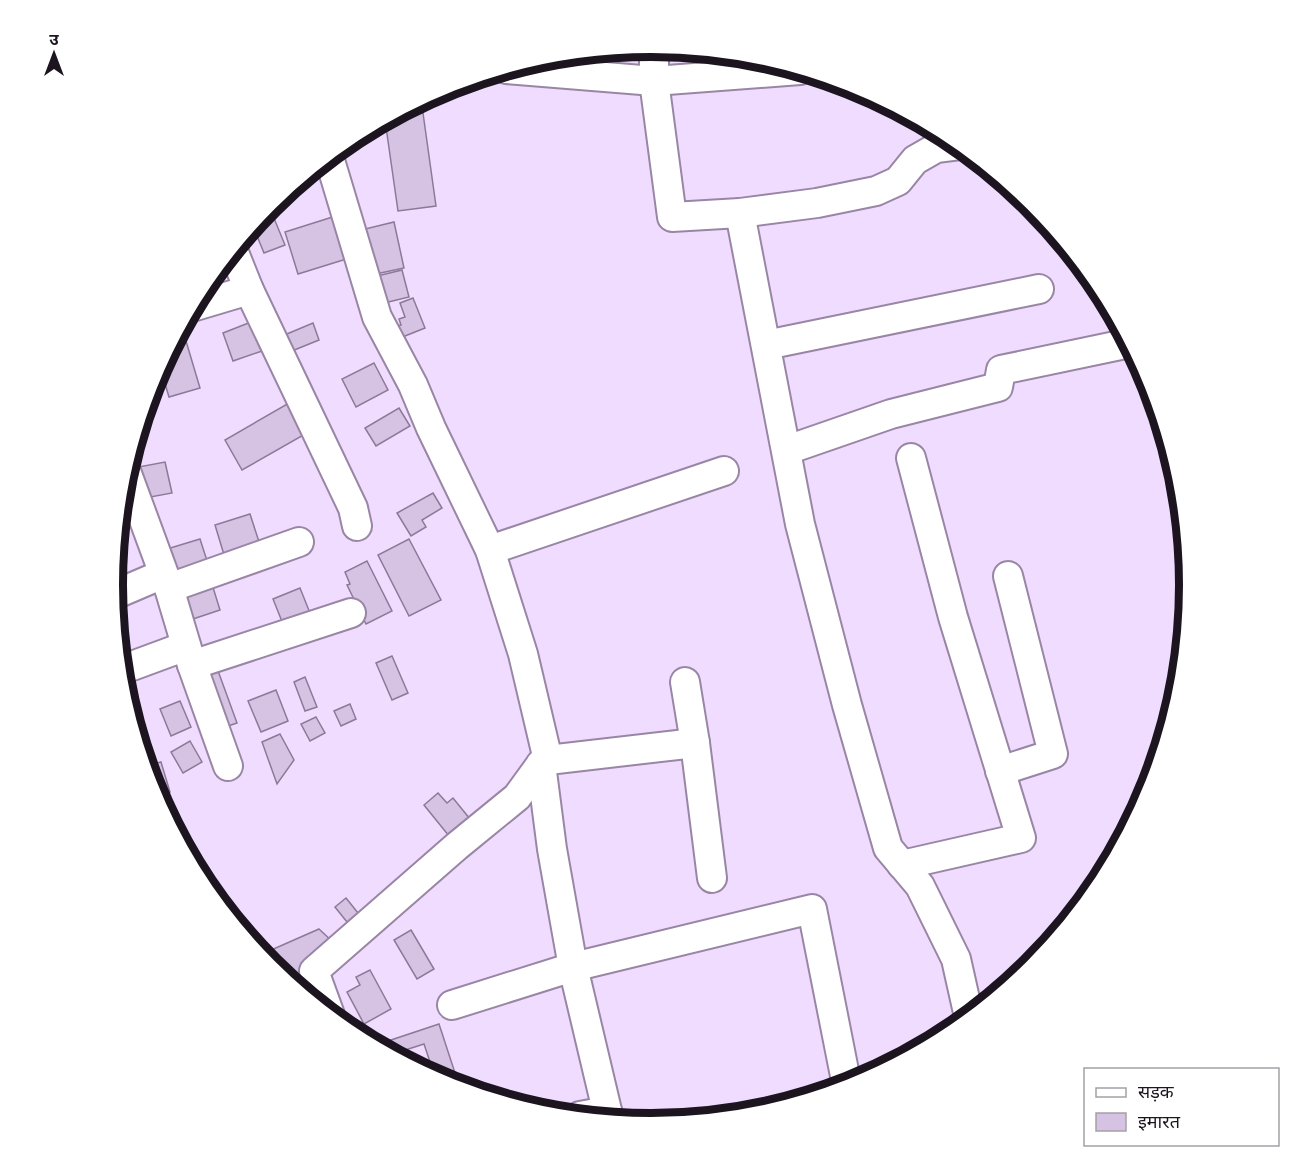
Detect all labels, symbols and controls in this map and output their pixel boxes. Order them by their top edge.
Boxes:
north arrow [24,24,84,84]
text: उ [49,29,59,51]
legend [1084,1068,1279,1146]
text: सड़क [1138,1080,1175,1104]
text: इमारत [1138,1110,1181,1134]

